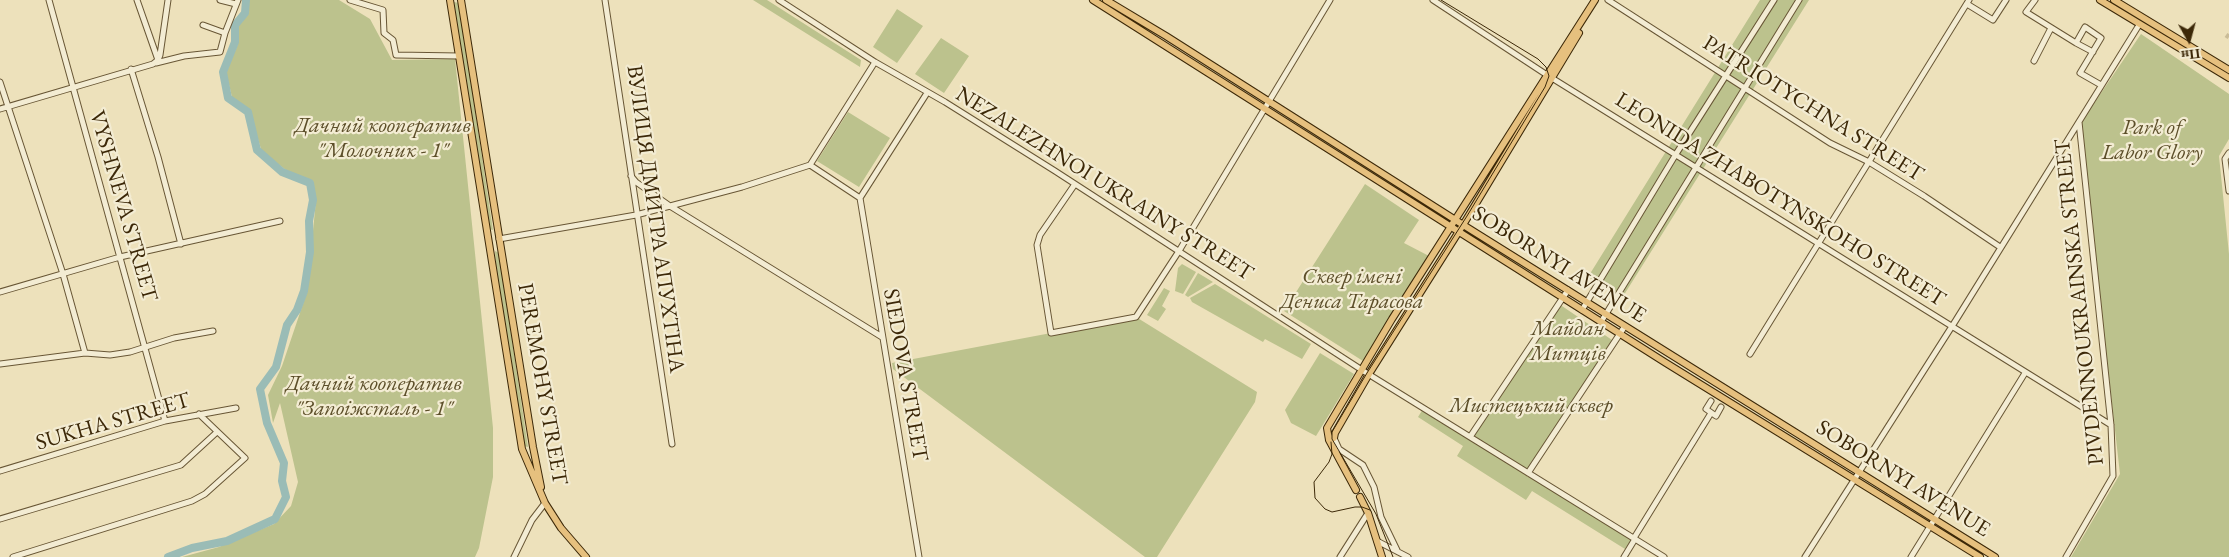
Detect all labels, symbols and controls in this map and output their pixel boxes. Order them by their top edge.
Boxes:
north arrow [2164,15,2214,65]
street label: PATRIOTYCHNA STREET [1698,30,1928,188]
text: Пн [2180,45,2201,65]
street label: ВУЛИЦЯ ДМИТРА АПУХТІНА [620,63,690,375]
street label: NEZALEZHNOI UKRAINY STREET [950,81,1258,287]
street label: LEONIDA ZHABOTYNSKOHO STREET [1610,87,1950,313]
street label: VYSHNEVA STREET [83,108,163,304]
park label: Дачний кооператив "Молочник - 1" [295,113,471,164]
park label: Park of Labor Glory [2101,115,2203,166]
street label: PIVDENNOUKRAINSKA STREET [2050,138,2110,466]
street label: SOBORNYI AVENUE [1467,201,1651,329]
park label: Сквер імені Дениса Тарасова [1280,264,1424,316]
street label: PEREMOHY STREET [511,281,573,487]
street label: SIEDOVA STREET [877,287,933,463]
park label: Майдан Митців [1530,316,1606,368]
park label: Дачний кооператив "Запоіжсталь - 1" [286,371,462,422]
street label: SUKHA STREET [33,387,193,457]
park label: Мистецький сквер [1449,393,1613,419]
street label: SOBORNYI AVENUE [1811,415,1995,543]

